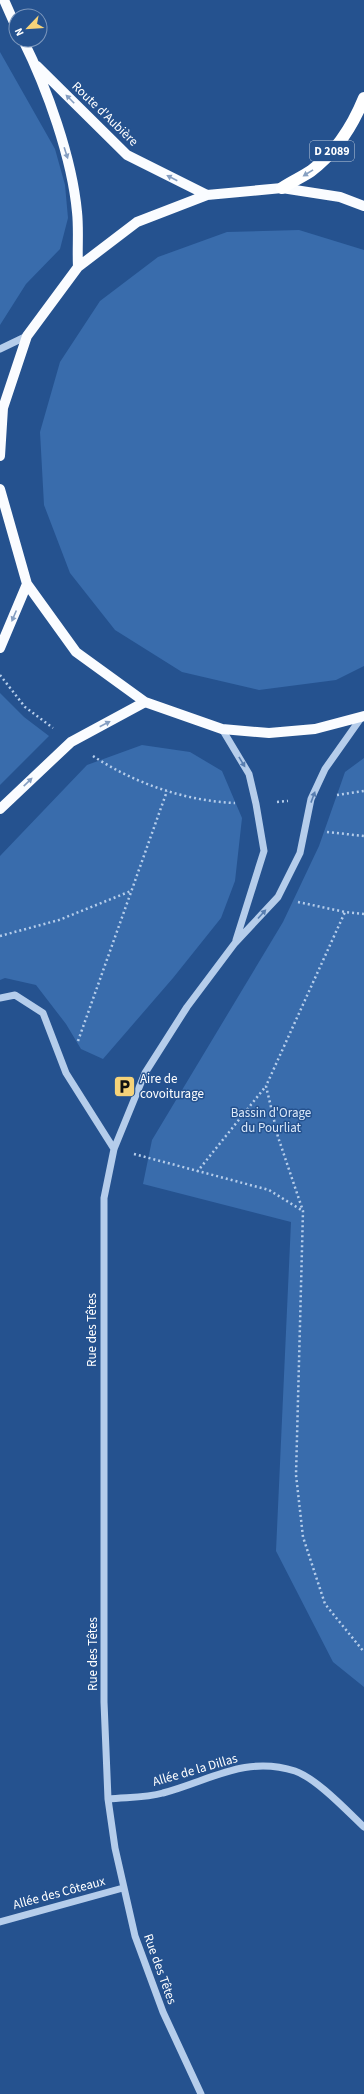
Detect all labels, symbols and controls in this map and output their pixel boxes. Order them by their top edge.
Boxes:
north arrow [8,8,48,48]
text: N [11,26,28,39]
street label: Route d'Aubière [68,78,142,150]
one-way arrow [65,94,75,104]
road number: D 2089 [310,141,354,161]
one-way arrow [63,147,69,159]
one-way arrow [302,169,314,176]
one-way arrow [166,174,177,181]
one-way arrow [10,610,16,622]
one-way arrow [99,721,111,727]
one-way arrow [239,756,246,768]
one-way arrow [23,777,33,787]
one-way arrow [310,791,316,803]
one-way arrow [257,909,266,919]
place label: Aire de covoiturage [140,1070,204,1103]
parking icon: Aire de covoiturage [111,1073,137,1099]
park label: Bassin d'Orage du Pourliat [231,1104,311,1137]
street label: Rue des Têtes [83,1293,101,1367]
street label: Rue des Têtes [84,1617,102,1691]
street label: Allée de la Dillas [150,1749,240,1791]
street label: Allée des Côteaux [11,1872,107,1914]
street label: Rue des Têtes [139,1931,181,2007]

